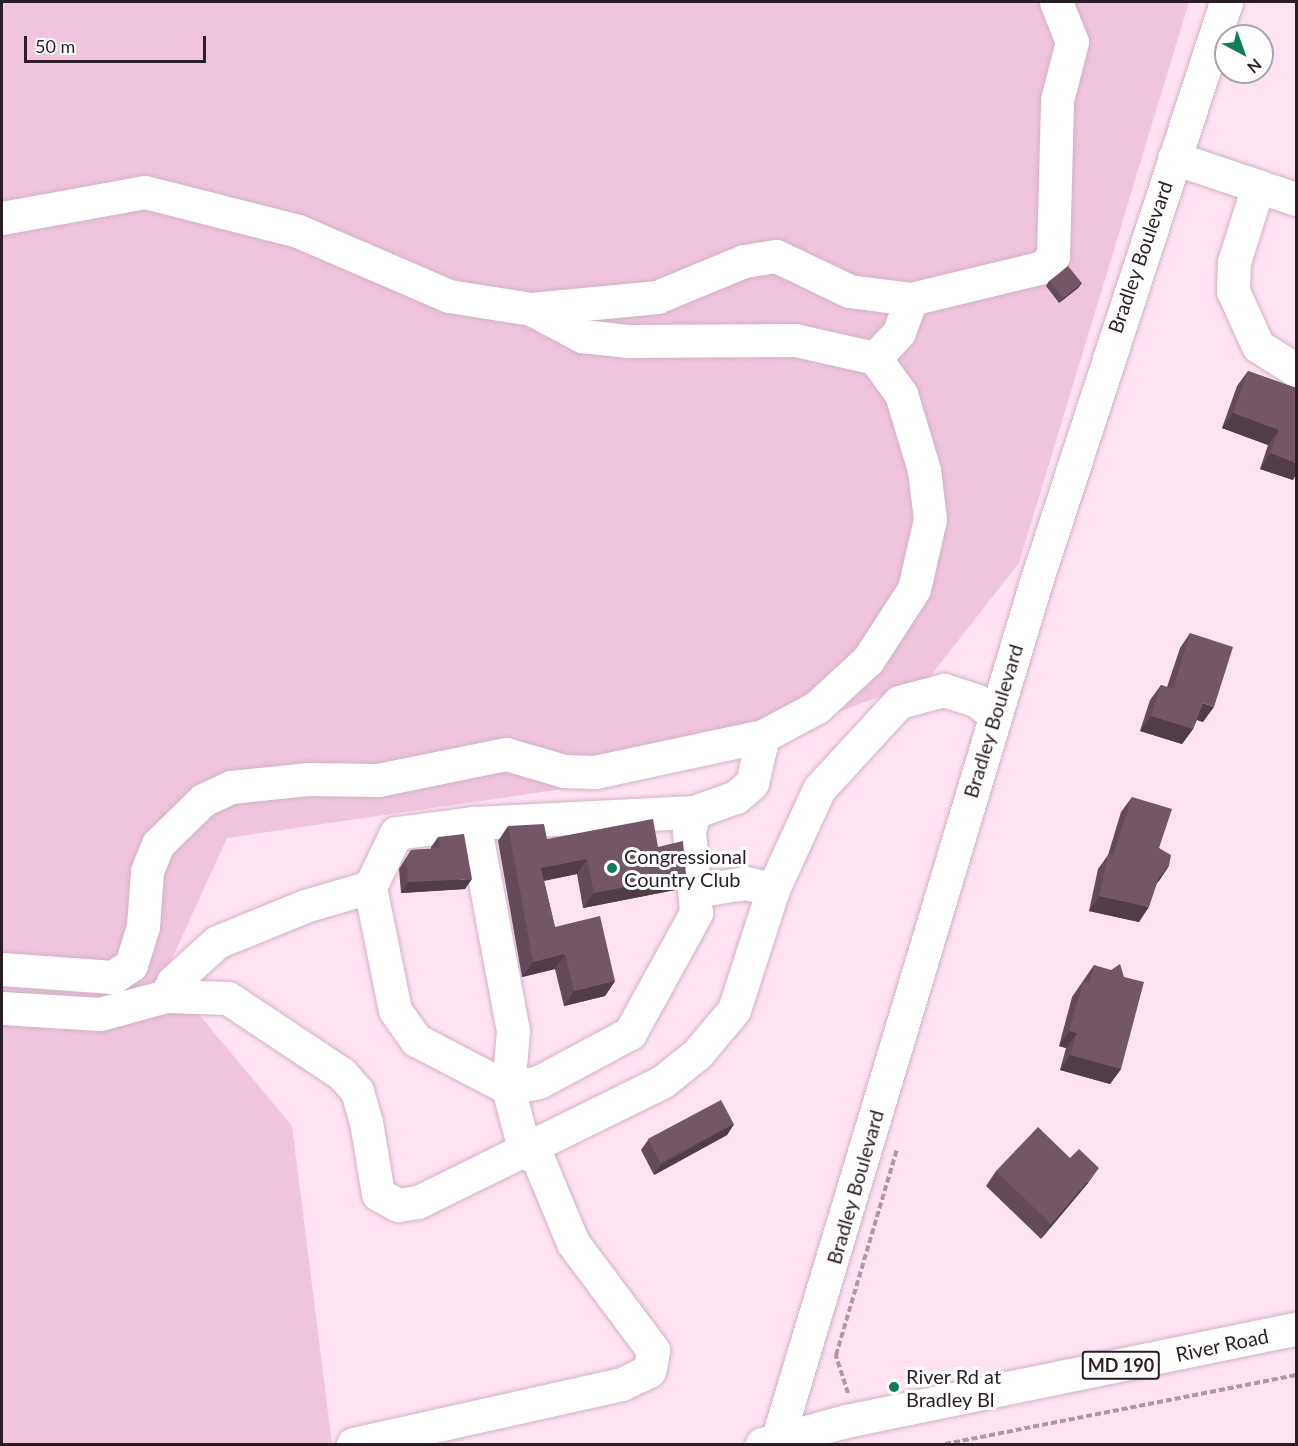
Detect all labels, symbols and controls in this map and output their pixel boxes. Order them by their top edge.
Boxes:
scale bar [27,24,208,62]
north arrow [1214,24,1274,84]
text: 50 m [35,35,75,57]
text: N [1244,55,1266,78]
street label: Bradley Boulevard [1103,178,1177,336]
street label: Bradley Boulevard [958,641,1028,801]
place label: Congressional Country Club [624,844,747,891]
marker: Congressional Country Club [605,861,619,875]
street label: Bradley Boulevard [821,1107,889,1267]
street label: River Road [1173,1323,1271,1367]
road number: MD 190 [1080,1350,1162,1380]
place label: River Rd at Bradley Bl [906,1364,1001,1411]
marker: River Rd at Bradley Bl [887,1380,901,1394]

